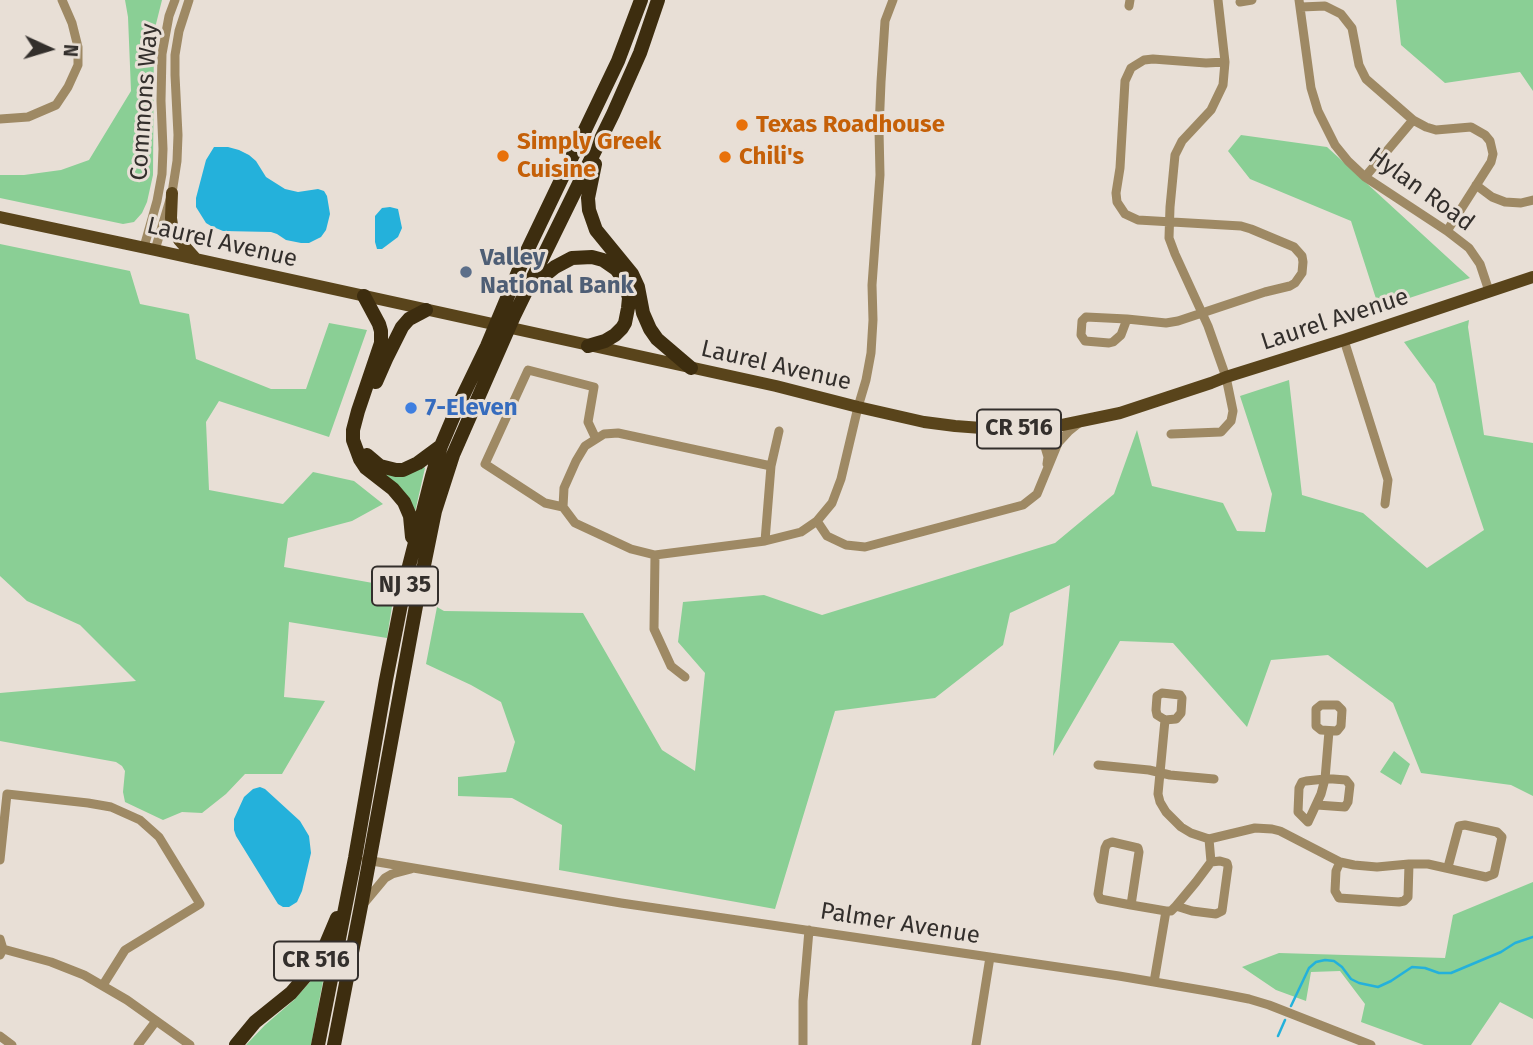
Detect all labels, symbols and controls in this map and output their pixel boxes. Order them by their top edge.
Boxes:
north arrow [14,14,84,84]
street label: Commons Way [125,23,165,181]
text: N [59,43,82,58]
place label: Texas Roadhouse [756,111,945,139]
marker: Texas Roadhouse [734,117,750,133]
place label: Simply Greek Cuisine [517,128,661,184]
street label: Hylan Road [1362,142,1480,238]
place label: Chili's [739,143,804,171]
marker: Simply Greek Cuisine [495,148,511,164]
marker: Chili's [717,149,733,165]
street label: Laurel Avenue [144,212,300,274]
place label: Valley National Bank [480,244,634,300]
marker: Valley National Bank [458,264,474,280]
street label: Laurel Avenue [1258,283,1412,357]
street label: Laurel Avenue [698,335,854,397]
place label: 7-Eleven [425,394,518,422]
marker: 7-Eleven [403,400,419,416]
road number: CR 516 [977,410,1061,448]
road number: NJ 35 [372,566,438,606]
street label: Palmer Avenue [818,897,982,951]
road number: CR 516 [274,942,358,980]

